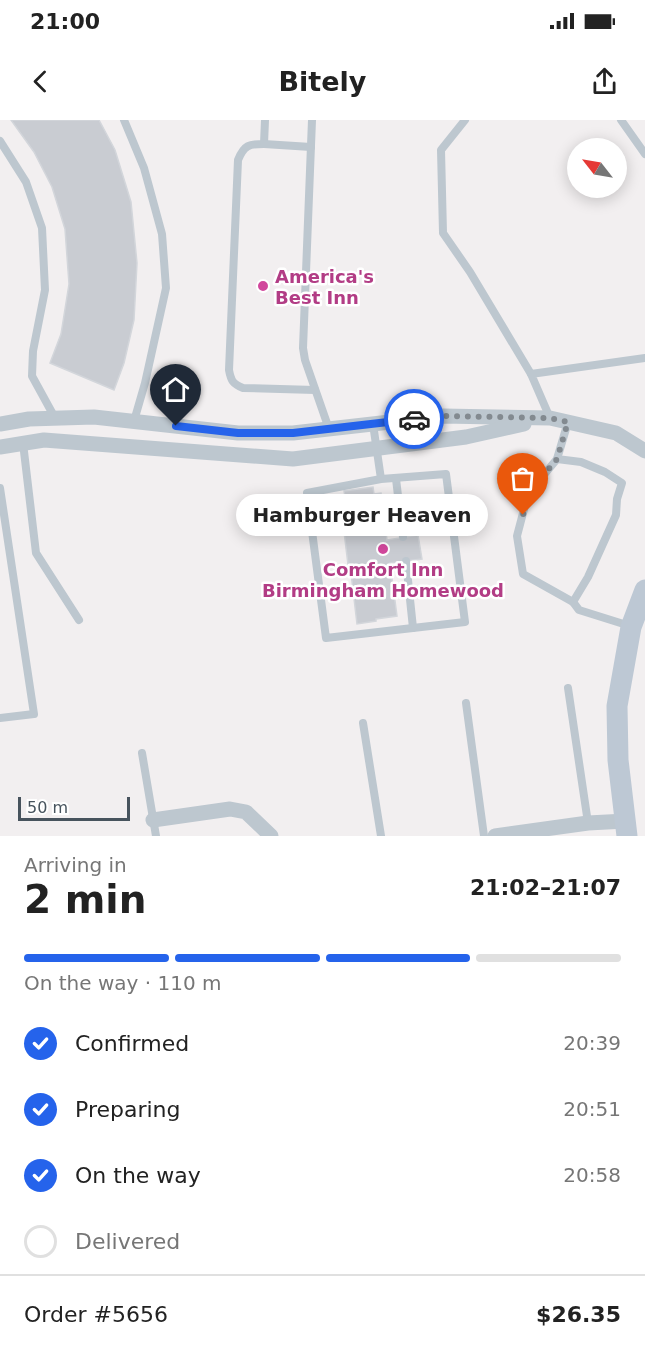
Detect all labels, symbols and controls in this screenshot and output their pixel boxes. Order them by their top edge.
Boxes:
text: 21:00 [30,9,100,34]
icon: back [24,65,57,98]
icon: share [588,65,621,98]
text: Bitely [279,66,366,97]
north arrow [567,138,627,198]
map controls [567,138,627,198]
place label: America's Best Inn [275,266,374,308]
marker: America's Best Inn [256,279,270,293]
pin [150,364,201,426]
icon: home [159,373,192,406]
courier [384,389,444,449]
icon: car [398,403,431,436]
pin [497,453,548,515]
icon: bag [506,462,539,495]
callout: Hamburger Heaven [235,494,487,536]
text: Hamburger Heaven [253,503,471,527]
marker: Comfort Inn Birmingham Homewood [376,542,390,556]
place label: Comfort Inn Birmingham Homewood [262,559,504,601]
scale bar [18,794,130,822]
text: 50 m [27,798,68,817]
text: Arriving in [24,853,127,877]
text: 21:02–21:07 [470,875,621,900]
text: 2 min [24,877,146,922]
text: On the way · 110 m [24,971,222,995]
icon: check [24,1027,57,1060]
text: Confirmed [75,1031,189,1056]
text: 20:39 [563,1031,621,1055]
icon: check [24,1093,57,1126]
text: Preparing [75,1097,181,1122]
text: 20:51 [563,1097,621,1121]
icon: check [24,1159,57,1192]
text: On the way [75,1163,201,1188]
text: 20:58 [563,1163,621,1187]
text: Delivered [75,1229,180,1254]
text: Order #5656 [24,1302,168,1327]
text: $26.35 [536,1302,621,1327]

